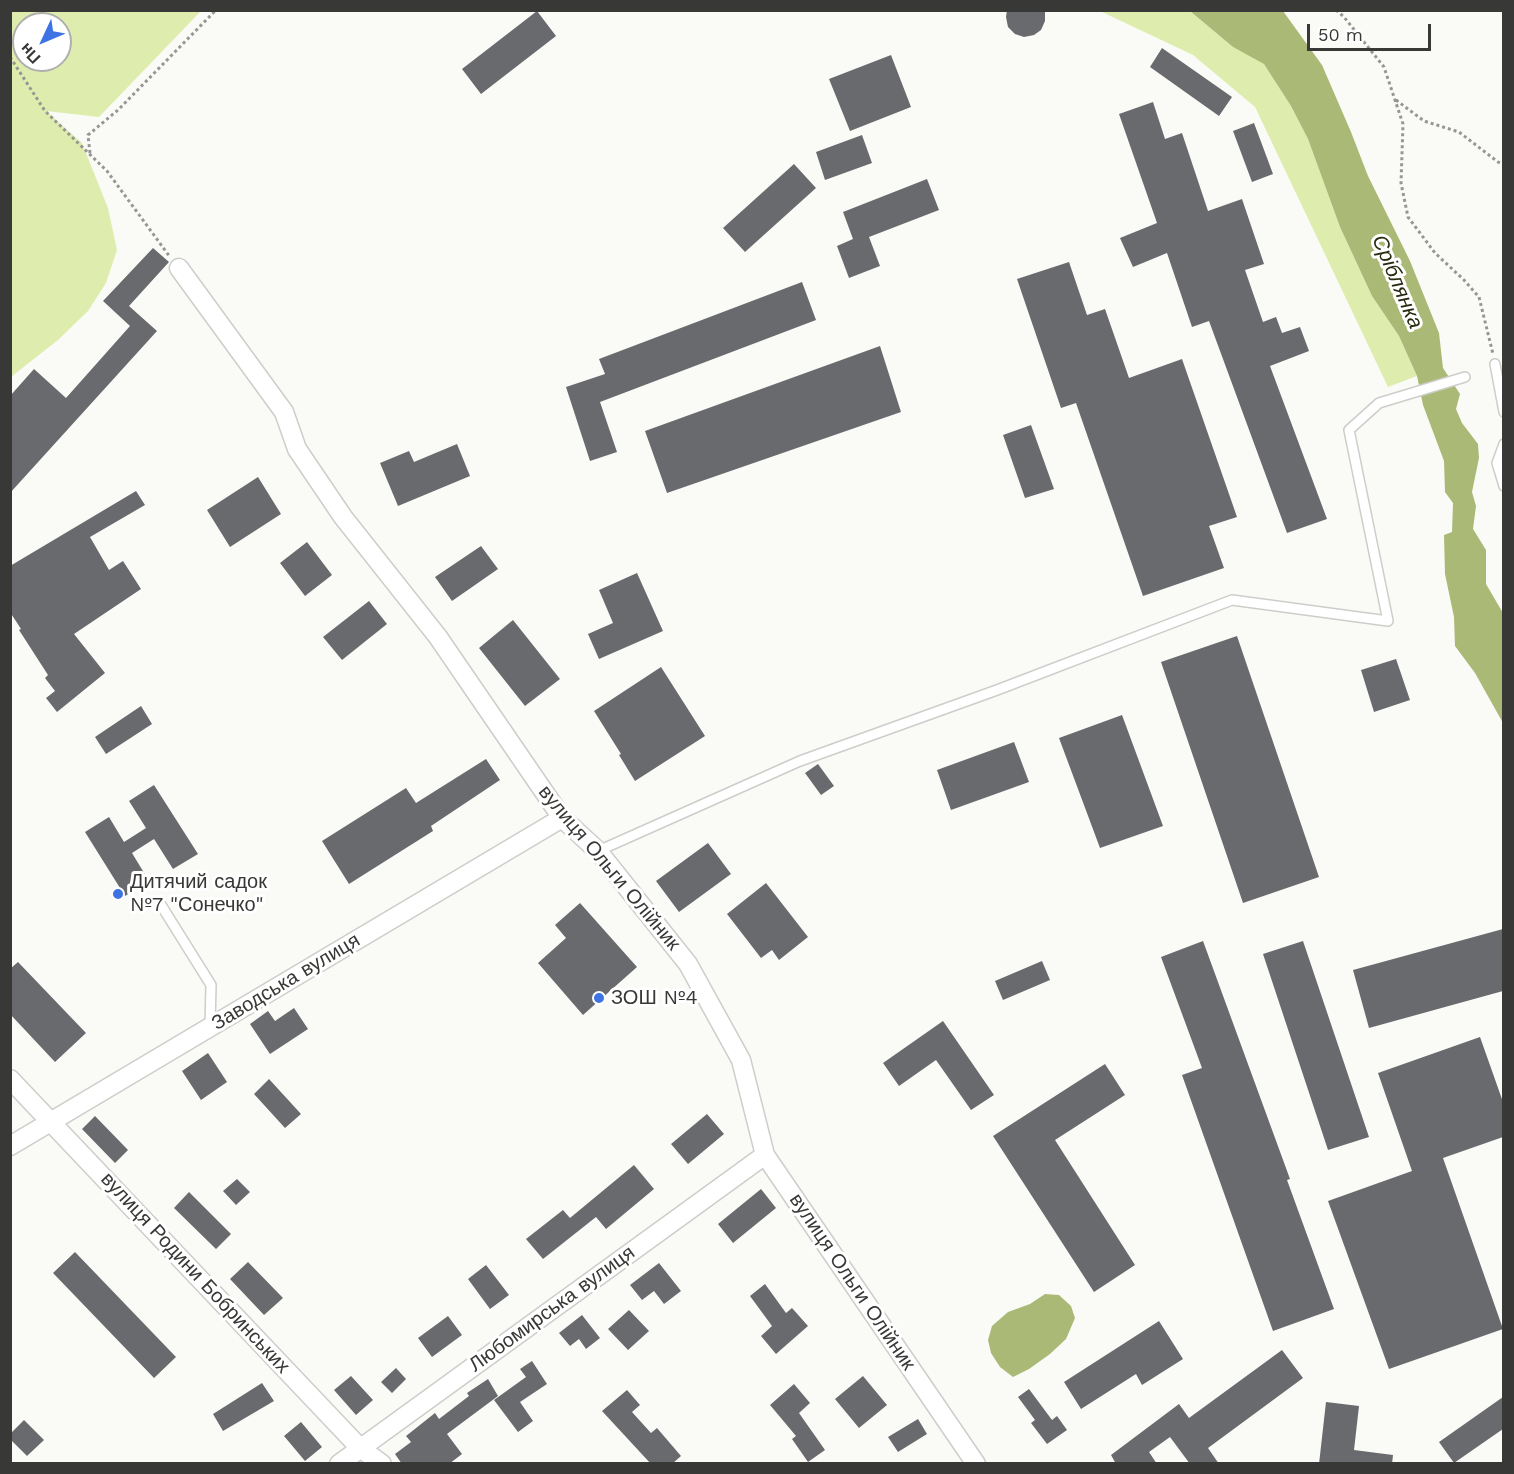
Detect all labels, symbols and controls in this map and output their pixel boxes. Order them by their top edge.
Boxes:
north arrow [12,12,72,72]
scale bar [1310,12,1434,50]
text: 50 m [1318,24,1363,45]
text: Пн [16,39,44,68]
water label: Сріблянка [1366,231,1428,333]
street label: вулиця Ольги Олійник [533,781,685,955]
place label: Дитячий садок №7 "Сонечко" [130,870,267,917]
marker: Дитячий садок №7 "Сонечко" [111,887,125,901]
street label: Заводська вулиця [208,928,364,1036]
place label: ЗОШ №4 [611,986,698,1010]
marker: ЗОШ №4 [592,991,606,1005]
street label: вулиця Родини Бобринських [95,1168,295,1378]
street label: вулиця Ольги Олійник [784,1189,920,1375]
street label: Любомирська вулиця [464,1241,640,1377]

